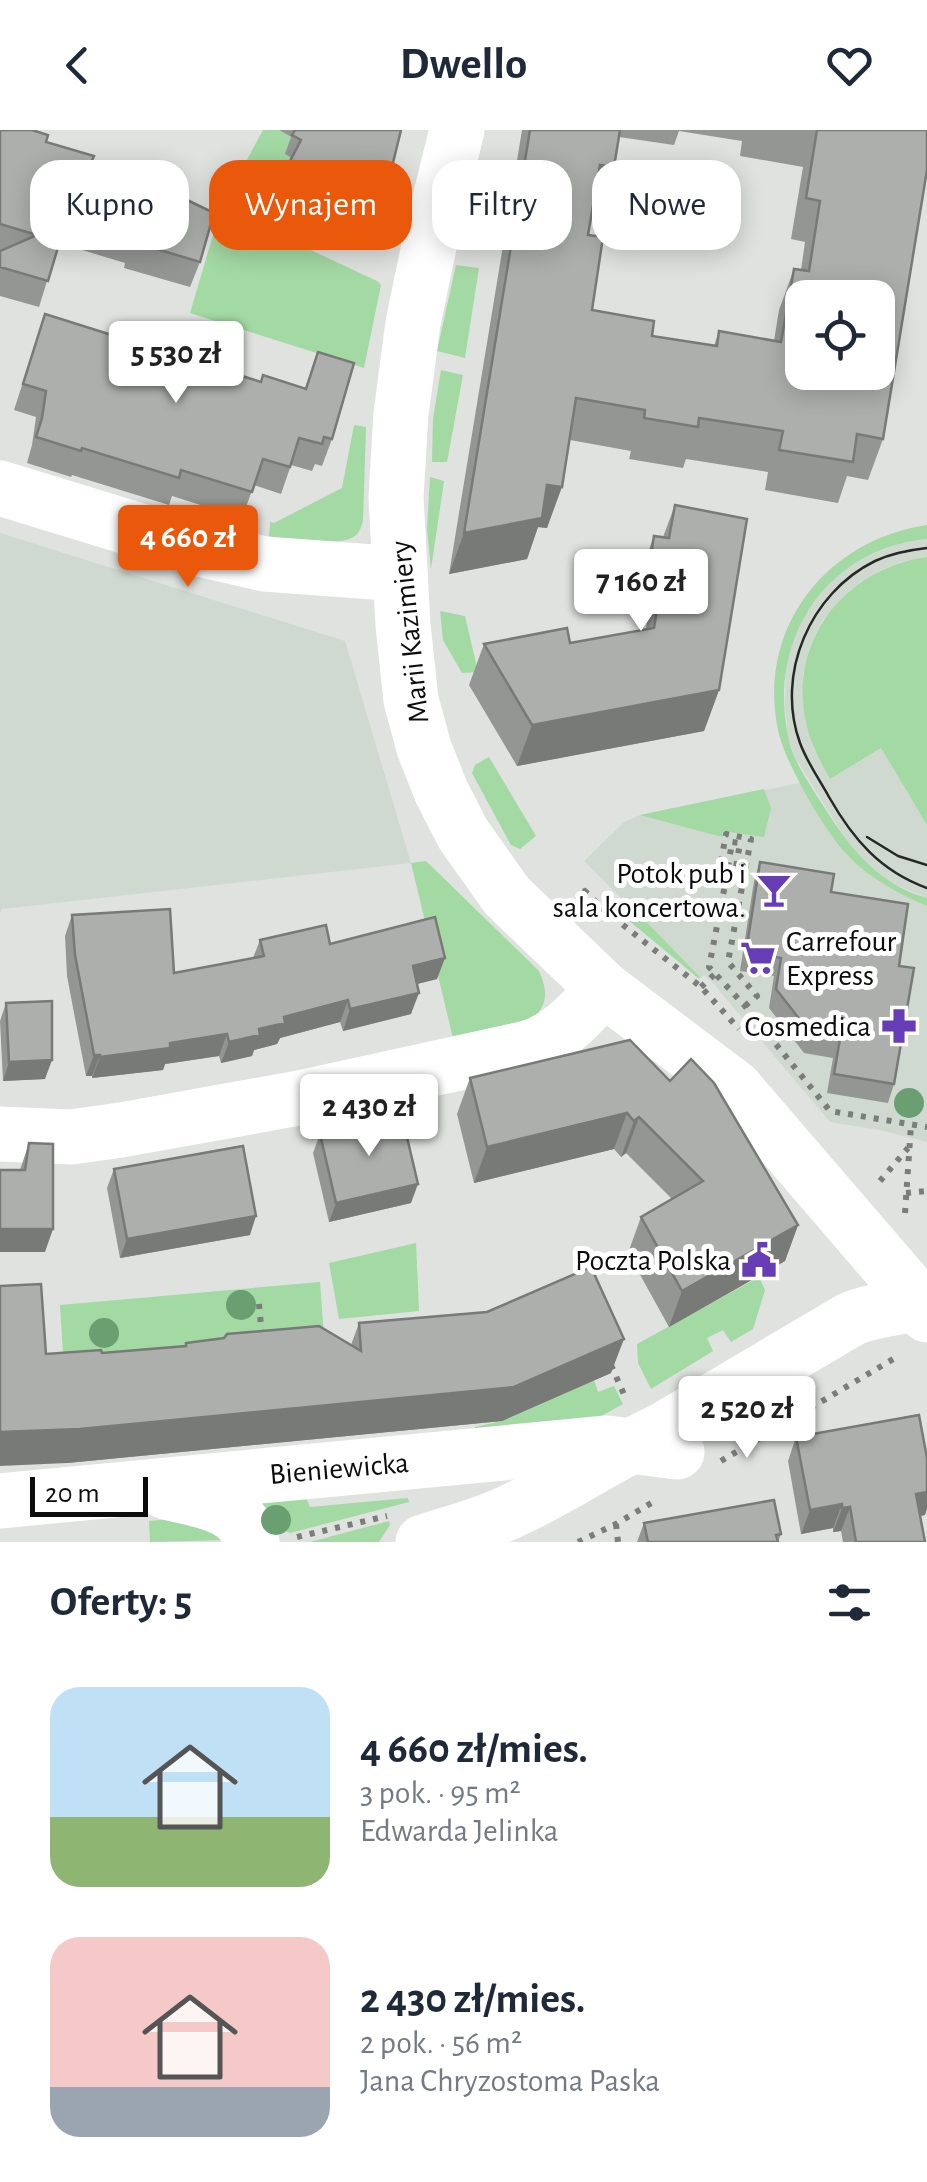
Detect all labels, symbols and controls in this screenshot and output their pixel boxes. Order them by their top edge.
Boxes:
icon: back [50,38,105,93]
icon: heart [822,38,877,93]
text: Dwello [400,42,527,87]
chip: Kupno [30,160,189,250]
chip: Wynajem [209,160,412,250]
chip: Filtry [432,160,572,250]
chip: Nowe [592,160,741,250]
map controls [785,280,895,390]
button: locate [785,280,895,390]
pin: 5 530 zł [73,321,279,406]
text: 5 530 zł [131,337,221,369]
pin: 4 660 zł [85,505,291,590]
text: 4 660 zł [140,521,236,553]
street label: Marii Kazimiery [385,539,435,725]
pin: 7 160 zł [538,549,744,634]
text: 7 160 zł [596,565,686,597]
place label: Potok pub i sala koncertowa. [553,859,746,923]
bar icon: Potok pub i sala koncertowa. [755,871,793,909]
place label: Carrefour Express [786,927,897,991]
supermarket icon: Carrefour Express [739,939,777,977]
pharmacy icon: Cosmedica [880,1007,918,1045]
place label: Cosmedica [744,1012,871,1042]
pin: 2 430 zł [266,1074,472,1159]
text: 2 430 zł [322,1090,416,1122]
public building icon: Poczta Polska [740,1241,778,1279]
place label: Poczta Polska [575,1246,731,1276]
pin: 2 520 zł [644,1376,850,1461]
text: 2 520 zł [700,1392,794,1424]
street label: Bieniewicka [268,1448,410,1490]
scale bar [30,1472,148,1516]
text: 20 m [45,1480,100,1508]
icon: filters [822,1575,877,1630]
text: Oferty: 5 [50,1581,192,1623]
icon: home [130,1727,250,1847]
text: 4 660 zł/mies. [360,1728,588,1770]
text: 3 pok. · 95 m² [360,1777,521,1809]
text: Edwarda Jelinka [360,1815,559,1847]
icon: home [130,1977,250,2097]
text: 2 430 zł/mies. [360,1978,585,2020]
text: 2 pok. · 56 m² [360,2027,522,2059]
text: Jana Chryzostoma Paska [360,2065,660,2097]

